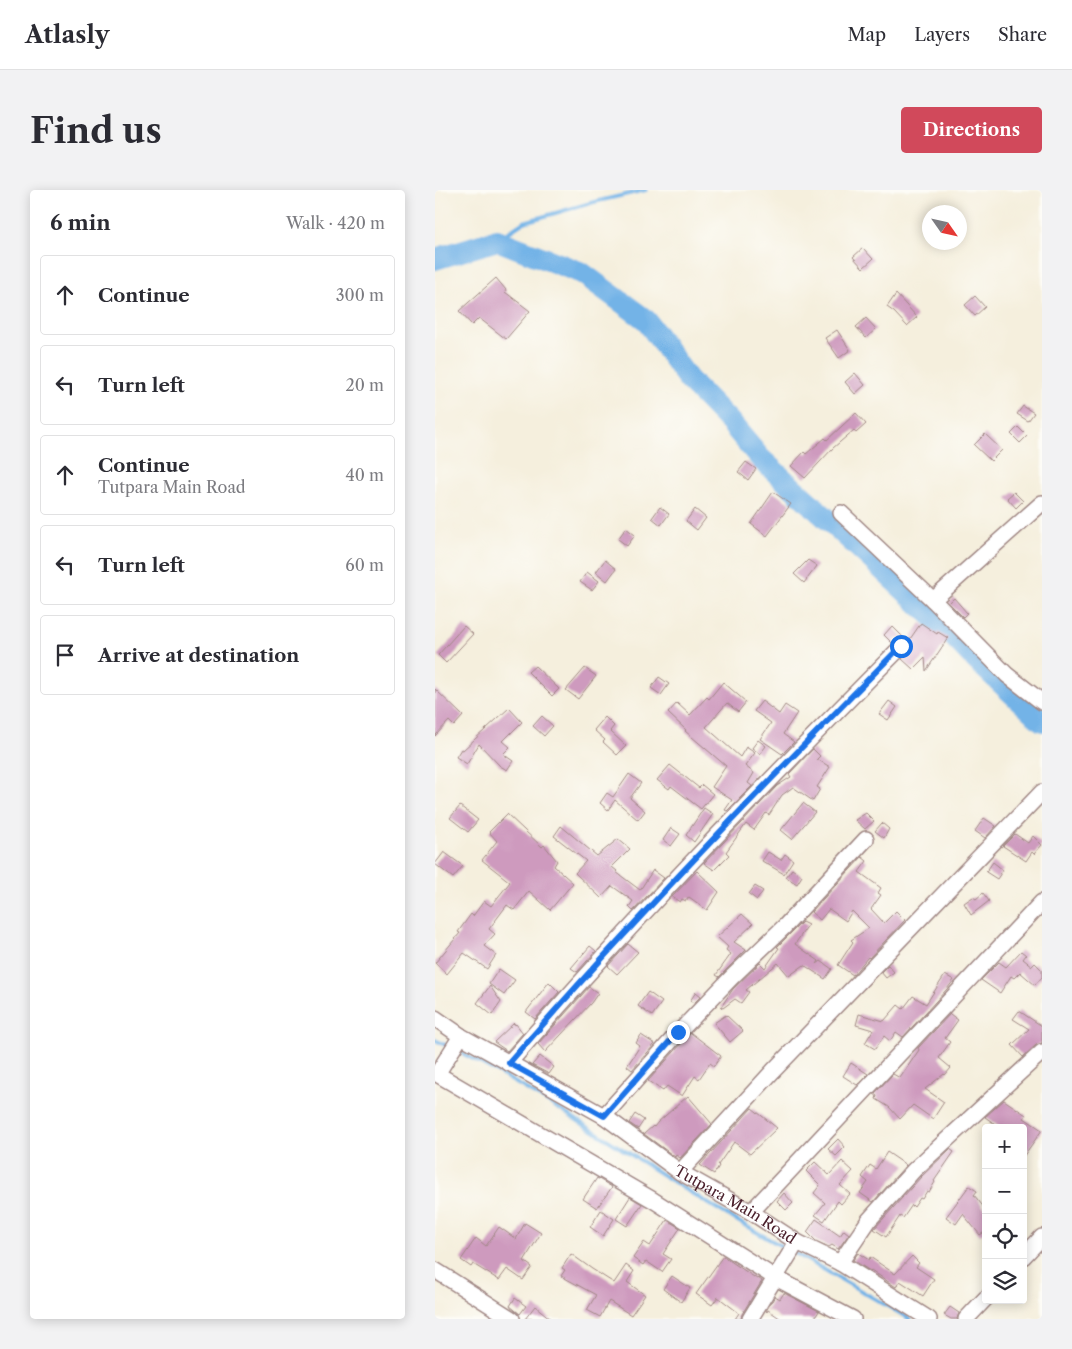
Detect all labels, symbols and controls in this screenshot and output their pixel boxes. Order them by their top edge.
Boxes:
text: Atlasly [25,20,109,49]
text: Map [848,24,886,46]
text: Layers [914,24,970,46]
text: Share [998,24,1047,46]
button: Directions [901,107,1042,153]
text: Find us [30,109,162,152]
north arrow [922,205,967,250]
text: 6 min [50,210,111,235]
text: Walk · 420 m [286,213,385,233]
icon: ahead [51,281,79,309]
text: Continue [98,284,190,307]
text: 300 m [336,285,384,305]
icon: left [51,371,79,399]
text: Turn left [98,374,185,397]
text: 20 m [345,375,384,395]
text: Continue [98,454,190,477]
icon: ahead [51,461,79,489]
text: 40 m [345,465,384,485]
text: Tutpara Main Road [98,477,246,497]
icon: left [51,551,79,579]
text: Turn left [98,554,185,577]
text: 60 m [345,555,384,575]
route start [890,635,913,658]
icon: arrive [51,641,79,669]
text: Arrive at destination [98,644,299,667]
route end [667,1021,690,1044]
map controls [982,1124,1027,1304]
button: + [982,1124,1027,1169]
street label: Tutpara Main Road [671,1161,800,1248]
button: − [982,1169,1027,1214]
button: locate [982,1214,1027,1259]
button: layers [982,1259,1027,1304]

